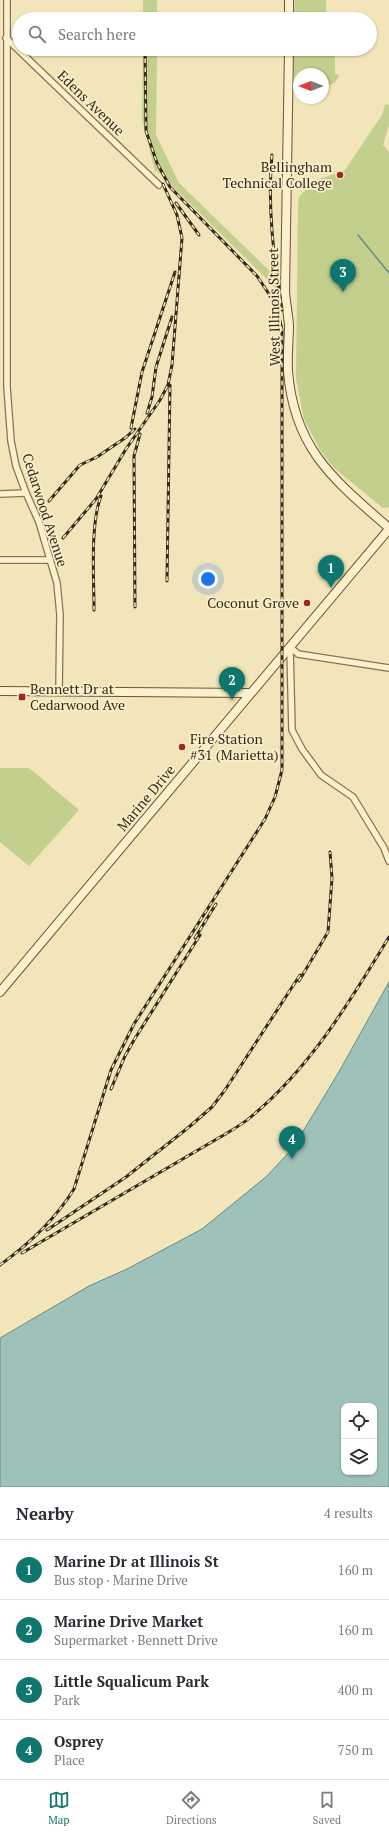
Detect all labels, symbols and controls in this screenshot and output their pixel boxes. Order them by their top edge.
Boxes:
search box [12,12,377,56]
icon: search [26,23,48,45]
text: Search here [58,24,136,44]
street label: Edens Avenue [54,66,129,139]
north arrow [293,68,329,104]
place label: Bellingham Technical College [222,157,332,192]
marker: Bellingham Technical College [335,170,345,180]
street label: West Illinois Street [263,247,284,366]
pin: 3 [330,259,356,292]
street label: Cedarwood Avenue [18,451,73,569]
pin: 1 [318,555,344,588]
your location [198,569,218,589]
place label: Coconut Grove [207,593,299,612]
marker: Coconut Grove [302,598,312,608]
pin: 2 [219,667,245,700]
place label: Bennett Dr at Cedarwood Ave [30,679,125,714]
marker: Bennett Dr at Cedarwood Ave [17,692,27,702]
place label: Fire Station #31 (Marietta) [190,729,279,764]
marker: Fire Station #31 (Marietta) [177,742,187,752]
street label: Marine Drive [112,761,179,835]
pin: 4 [279,1126,305,1159]
map controls [341,1403,377,1475]
button: locate [341,1403,377,1439]
button: layers [341,1439,377,1475]
text: Nearby [16,1502,74,1525]
text: 4 results [324,1504,373,1522]
text: Marine Dr at Illinois St [54,1551,219,1571]
text: 1 [25,1561,33,1579]
text: 160 m [338,1561,373,1579]
text: Bus stop · Marine Drive [54,1571,188,1589]
text: Marine Drive Market [54,1611,203,1631]
text: 2 [25,1621,33,1639]
text: 160 m [338,1621,373,1639]
text: Supermarket · Bennett Drive [54,1631,218,1649]
text: Little Squalicum Park [54,1671,209,1691]
text: 3 [25,1681,33,1699]
text: 400 m [338,1681,373,1699]
text: Park [54,1691,80,1709]
text: Osprey [54,1731,103,1751]
text: 4 [25,1741,33,1759]
text: 750 m [338,1741,373,1759]
text: Place [54,1751,85,1769]
tab: Map [48,1789,70,1827]
tab: Directions [166,1789,217,1827]
tab: Saved [313,1789,341,1827]

